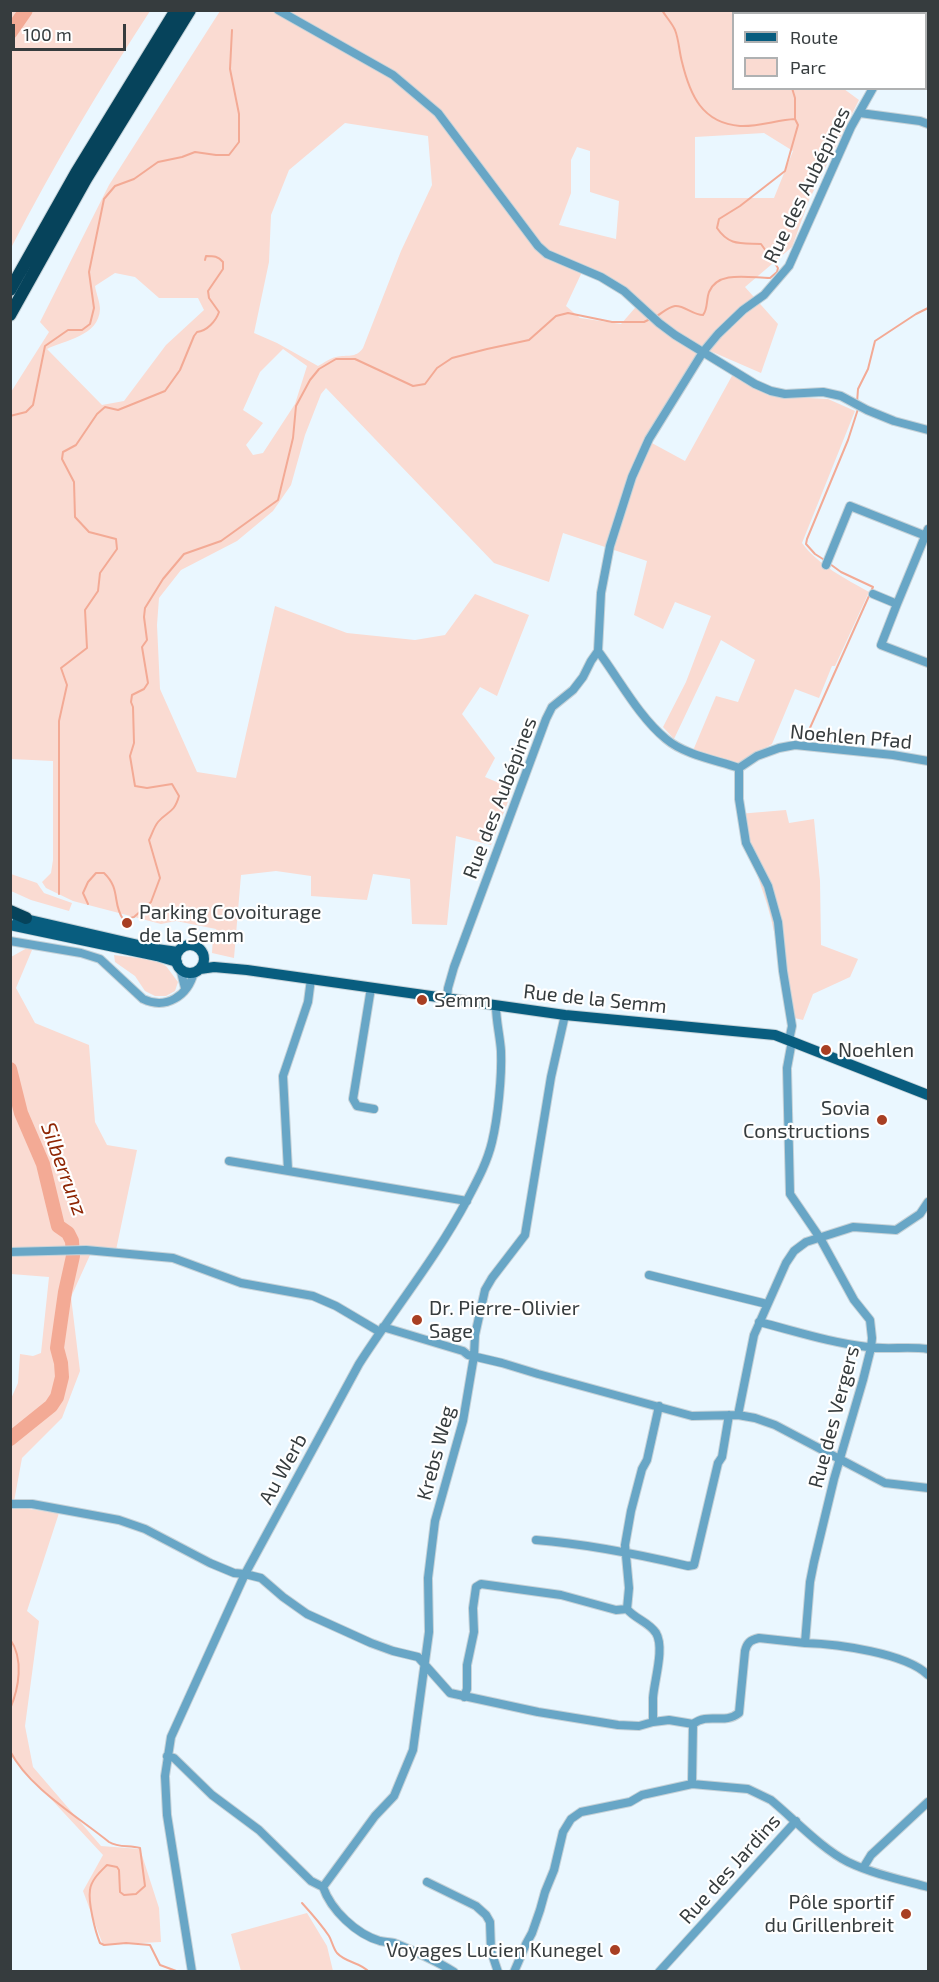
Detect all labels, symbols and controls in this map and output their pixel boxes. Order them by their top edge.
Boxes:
scale bar [15,12,129,50]
legend [732,12,927,90]
text: 100 m [23,23,72,45]
text: Route [790,26,838,48]
text: Parc [790,56,826,78]
street label: Rue des Aubépines [759,103,855,267]
street label: Rue des Aubépines [458,714,542,882]
street label: Noehlen Pfad [789,720,913,754]
place label: Parking Covoiturage de la Semm [139,900,321,947]
marker: Parking Covoiturage de la Semm [120,916,134,930]
street label: Rue de la Semm [522,980,668,1018]
place label: Semm [434,988,491,1012]
marker: Semm [415,993,429,1007]
place label: Noehlen [838,1038,914,1062]
marker: Noehlen [819,1043,833,1057]
place label: Sovia Constructions [743,1096,870,1143]
marker: Sovia Constructions [875,1113,889,1127]
water label: Silberrunz [35,1119,93,1219]
place label: Dr. Pierre-Olivier Sage [429,1296,580,1343]
marker: Dr. Pierre-Olivier Sage [410,1313,424,1327]
street label: Rue des Vergers [804,1343,864,1491]
street label: Krebs Weg [412,1403,460,1503]
street label: Au Werb [254,1429,312,1509]
street label: Rue des Jardins [674,1809,786,1929]
place label: Pôle sportif du Grillenbreit [764,1890,894,1937]
marker: Pôle sportif du Grillenbreit [899,1907,913,1921]
place label: Voyages Lucien Kunegel [386,1938,603,1962]
marker: Voyages Lucien Kunegel [608,1943,622,1957]

